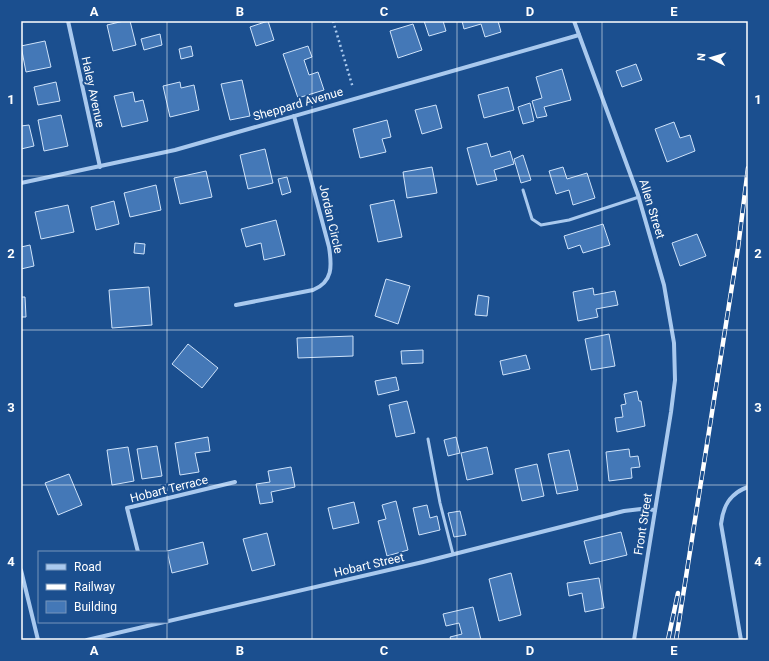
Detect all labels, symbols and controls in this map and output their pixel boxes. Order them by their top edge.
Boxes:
text: A [90,4,99,19]
text: B [236,4,244,19]
text: C [380,4,389,19]
text: D [526,4,534,19]
text: E [670,4,678,19]
north arrow [691,38,731,78]
text: N [695,53,708,62]
street label: Haley Avenue [79,55,107,129]
street label: Sheppard Avenue [251,84,345,124]
text: 1 [7,92,15,107]
text: 1 [754,92,762,107]
street label: Allen Street [636,178,668,240]
street label: Jordan Circle [316,183,346,255]
text: 2 [7,246,15,261]
text: 2 [754,246,762,261]
text: 3 [7,400,15,415]
text: 3 [754,400,762,415]
street label: Hobart Terrace [129,473,209,505]
street label: Front Street [631,492,655,556]
street label: Hobart Street [333,550,406,580]
legend [38,551,168,623]
text: 4 [7,554,15,569]
text: 4 [754,554,762,569]
text: Road [74,560,102,574]
text: Railway [74,580,115,594]
text: Building [74,600,117,614]
text: A [90,643,99,658]
text: B [236,643,244,658]
text: C [380,643,389,658]
text: D [526,643,534,658]
text: E [670,643,678,658]

